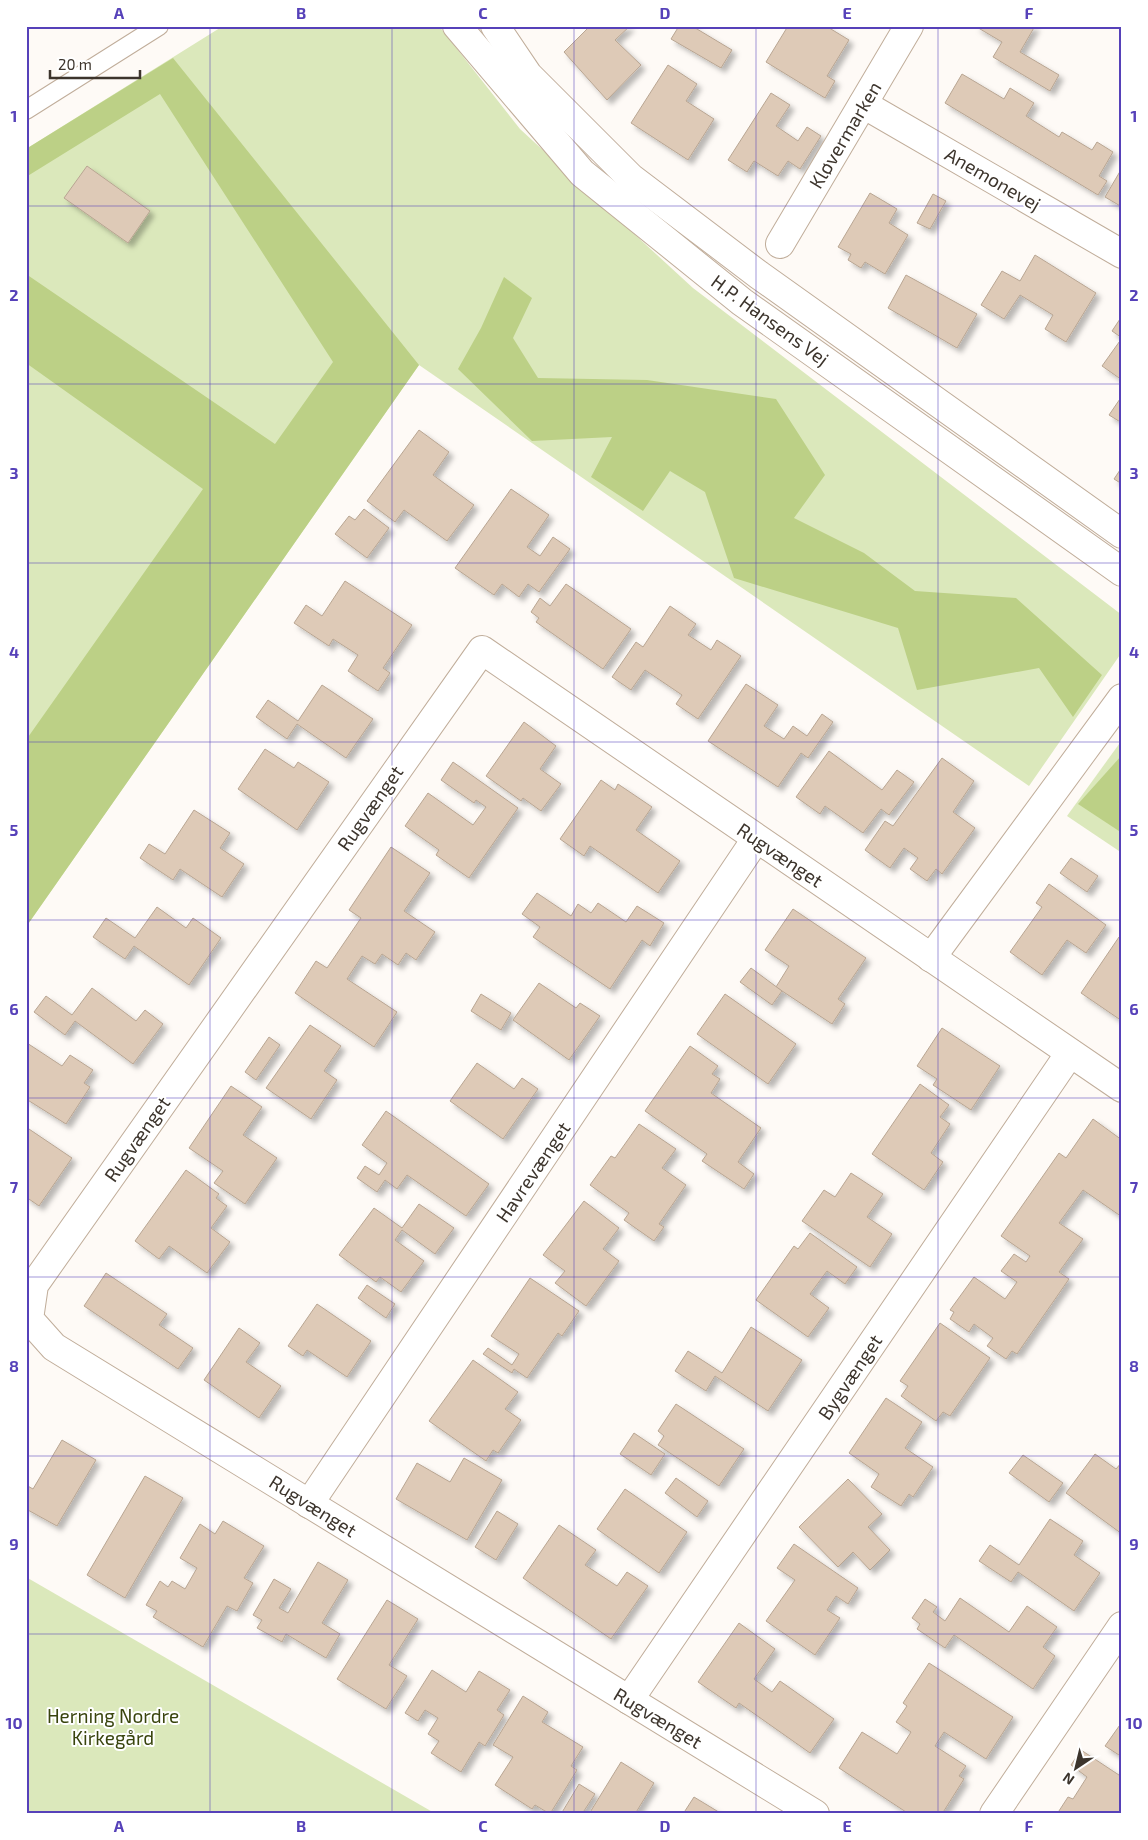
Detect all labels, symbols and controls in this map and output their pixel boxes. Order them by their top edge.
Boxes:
text: A [114,3,125,22]
text: B [296,3,306,22]
text: C [478,3,488,22]
text: D [660,3,671,22]
text: E [842,3,852,22]
text: F [1025,3,1034,22]
scale bar [50,48,140,80]
text: 20 m [58,55,92,73]
street label: Kløvermarken [804,77,886,192]
text: 1 [11,106,17,125]
text: 1 [1131,106,1137,125]
street label: Anemonevej [941,142,1045,215]
street label: H.P. Hansens Vej [707,269,834,370]
text: 2 [9,285,19,304]
text: 2 [1129,285,1139,304]
text: 3 [9,463,19,482]
text: 3 [1129,463,1139,482]
text: 4 [9,642,19,661]
text: 4 [1129,642,1139,661]
street label: Rugvænget [332,761,407,855]
street label: Rugvænget [733,817,828,892]
text: 5 [10,820,19,839]
text: 5 [1130,820,1139,839]
text: 6 [9,999,19,1018]
text: 6 [1129,999,1139,1018]
street label: Rugvænget [99,1092,174,1186]
street label: Havrevænget [491,1117,575,1226]
text: 7 [10,1177,19,1196]
text: 7 [1130,1177,1139,1196]
street label: Bygvænget [813,1330,886,1424]
text: 8 [9,1356,19,1375]
text: 8 [1129,1356,1139,1375]
street label: Rugvænget [265,1470,361,1541]
text: 9 [9,1534,19,1553]
text: 9 [1129,1534,1139,1553]
street label: Rugvænget [610,1682,706,1753]
park label: Herning Nordre Kirkegård [47,1704,179,1749]
text: 10 [5,1713,23,1732]
text: 10 [1125,1713,1143,1732]
north arrow [1050,1742,1100,1792]
text: N [1059,1769,1077,1789]
text: A [114,1816,125,1835]
text: B [296,1816,306,1835]
text: C [478,1816,488,1835]
text: D [660,1816,671,1835]
text: E [842,1816,852,1835]
text: F [1025,1816,1034,1835]

